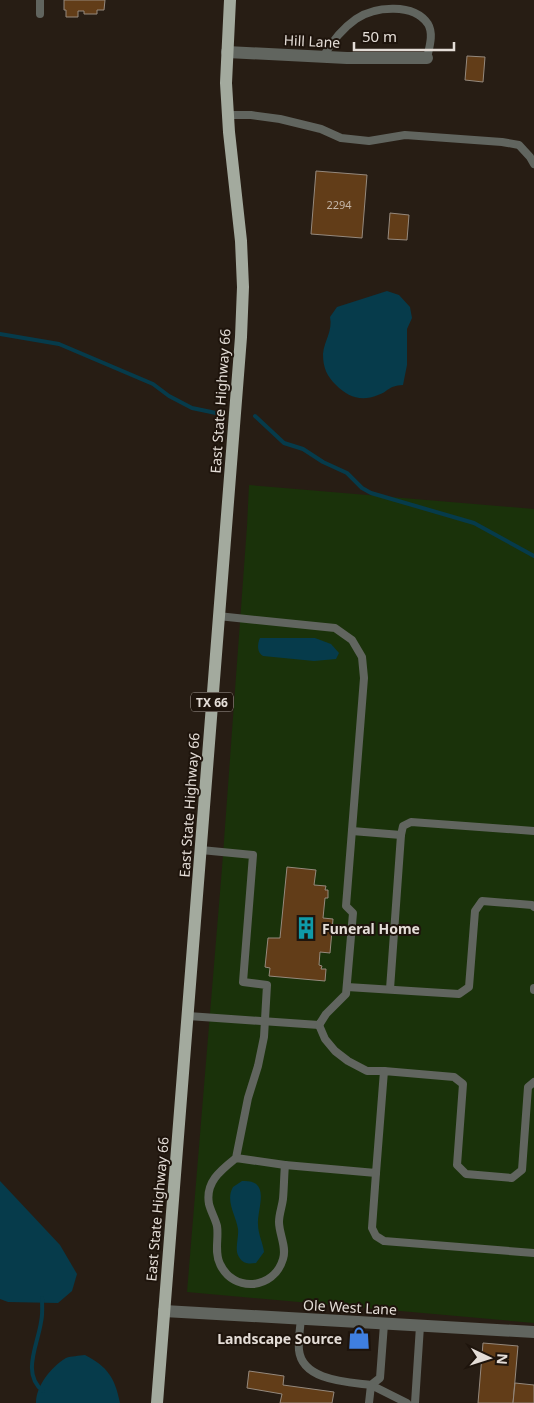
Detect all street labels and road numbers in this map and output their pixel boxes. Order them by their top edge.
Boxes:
street label: Hill Lane [283,30,341,52]
street label: East State Highway 66 [205,328,235,474]
road number: TX 66 [191,692,233,712]
street label: East State Highway 66 [174,732,204,878]
street label: East State Highway 66 [141,1136,173,1282]
street label: Ole West Lane [303,1295,397,1319]

